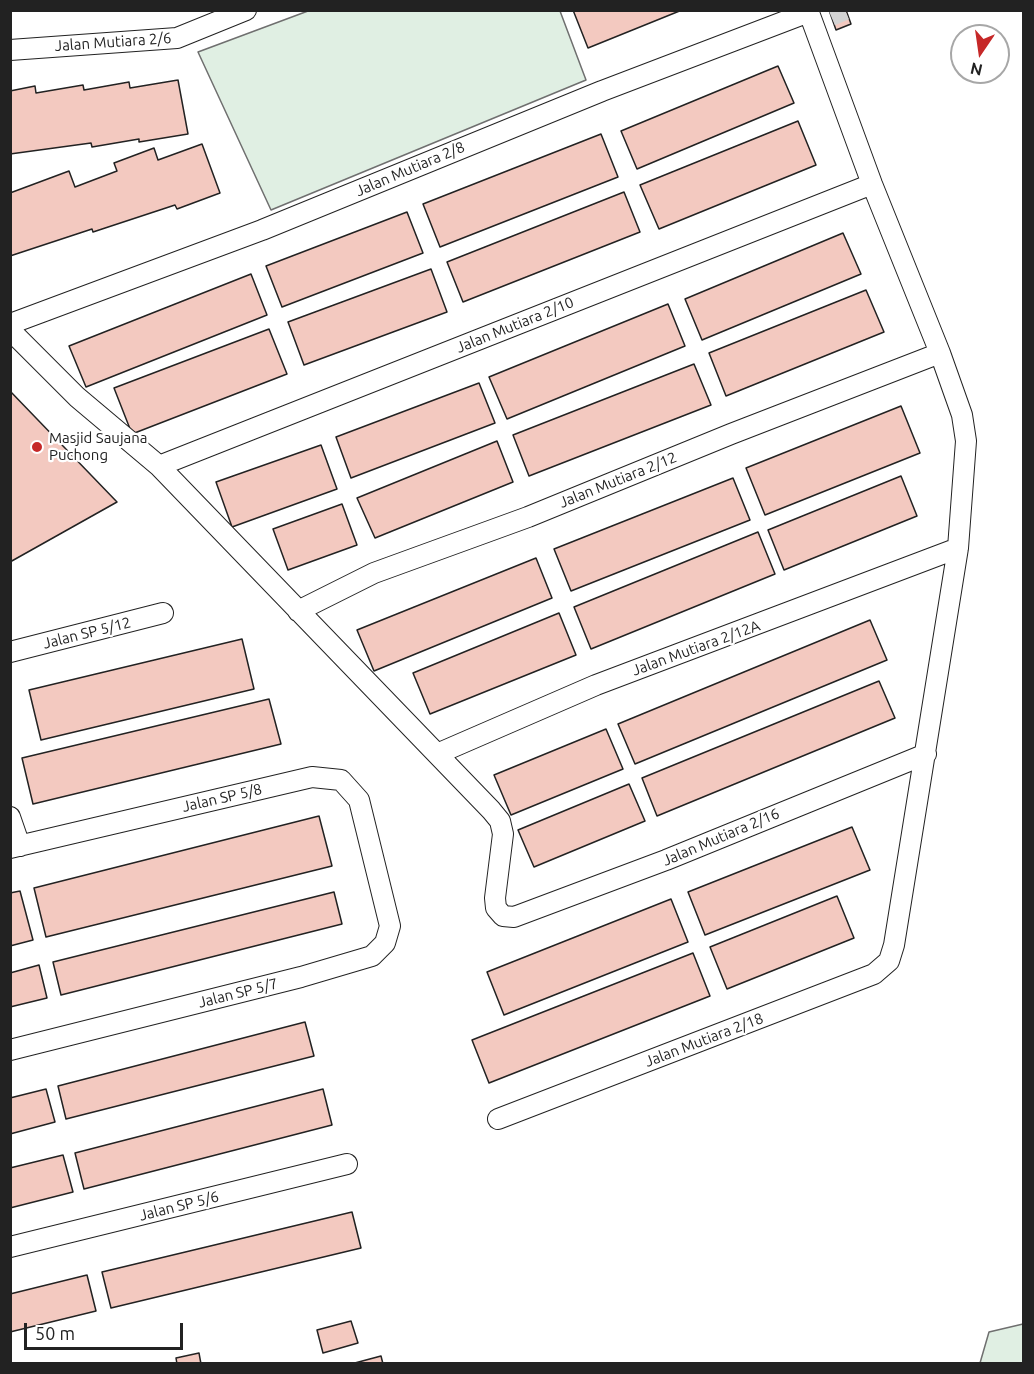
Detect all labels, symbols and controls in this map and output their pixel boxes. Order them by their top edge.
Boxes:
north arrow [950,24,1010,84]
street label: Jalan Mutiara 2/6 [54,29,172,55]
text: N [969,59,984,80]
street label: Jalan Mutiara 2/8 [353,138,467,200]
street label: Jalan Mutiara 2/10 [454,293,576,357]
place label: Masjid Saujana Puchong [49,429,148,464]
marker: Masjid Saujana Puchong [30,440,44,454]
street label: Jalan Mutiara 2/12 [557,448,679,512]
street label: Jalan SP 5/12 [41,613,133,653]
street label: Jalan Mutiara 2/12A [629,616,763,680]
street label: Jalan SP 5/8 [180,780,264,816]
street label: Jalan Mutiara 2/16 [660,804,782,870]
street label: Jalan SP 5/7 [196,974,280,1012]
street label: Jalan Mutiara 2/18 [642,1009,766,1071]
street label: Jalan SP 5/6 [137,1187,221,1225]
scale bar [27,1311,186,1349]
text: 50 m [35,1323,75,1343]

